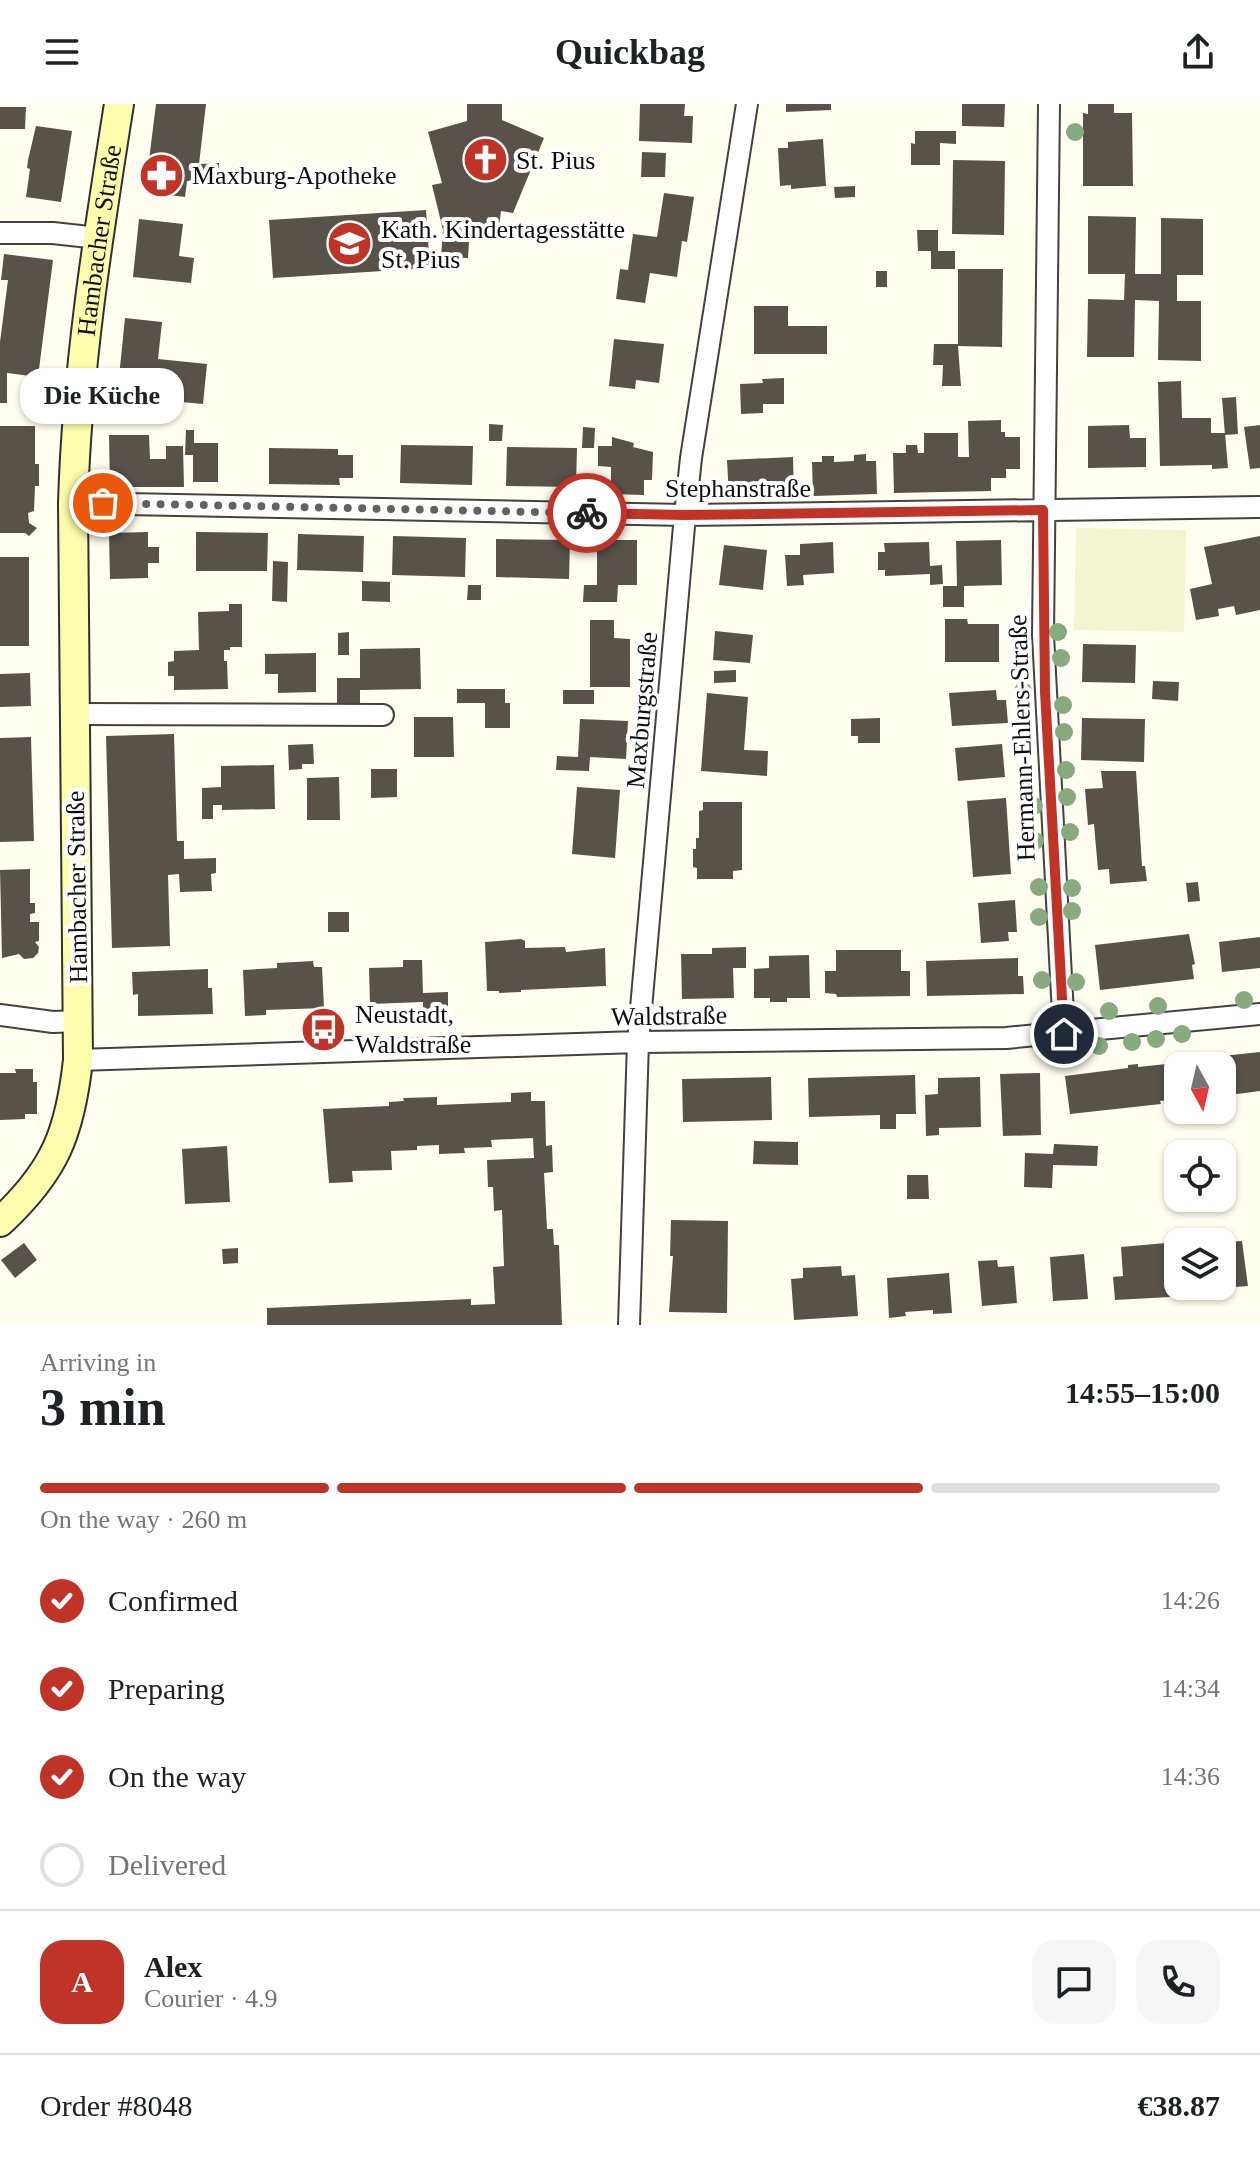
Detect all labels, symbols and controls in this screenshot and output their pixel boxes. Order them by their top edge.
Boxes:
icon: menu [40,30,84,74]
icon: share [1176,30,1220,74]
text: Quickbag [555,32,705,72]
church icon: St. Pius [461,136,509,184]
street label: Hambacher Straße [71,143,127,338]
place label: St. Pius [516,146,596,175]
pharmacy icon: Maxburg-Apotheke [137,151,185,199]
place label: Maxburg-Apotheke [192,161,397,190]
place label: Kath. Kindertagesstätte St. Pius [381,215,625,274]
school or university icon: Kath. Kindertagesstätte St. Pius [326,220,374,268]
callout: Die Küche [21,367,185,423]
text: Die Küche [44,381,160,410]
pin [69,469,137,537]
courier [547,473,627,553]
street label: Stephanstraße [665,474,811,503]
icon: bag [81,481,125,525]
icon: bike [565,491,609,535]
street label: Hermann-Ehlers-Straße [1003,614,1041,862]
street label: Maxburgstraße [621,631,663,789]
street label: Hambacher Straße [61,790,93,984]
place label: Neustadt, Waldstraße [355,1000,471,1059]
street label: Waldstraße [611,1000,727,1032]
pin [1030,1000,1098,1068]
bus stop icon: Neustadt, Waldstraße [300,1005,348,1053]
icon: home [1042,1012,1086,1056]
north arrow [1164,1052,1236,1124]
map controls [1164,1052,1236,1300]
button: locate [1164,1140,1236,1212]
button: layers [1164,1228,1236,1300]
text: Arriving in [40,1348,156,1377]
text: 14:55–15:00 [1065,1376,1220,1409]
text: 3 min [40,1379,166,1436]
text: On the way · 260 m [40,1505,247,1534]
icon: check [40,1579,84,1623]
text: Confirmed [108,1584,238,1617]
text: 14:26 [1161,1586,1220,1615]
icon: check [40,1667,84,1711]
text: Preparing [108,1672,225,1705]
text: 14:34 [1161,1674,1220,1703]
icon: check [40,1755,84,1799]
text: On the way [108,1760,246,1793]
text: 14:36 [1161,1762,1220,1791]
text: Delivered [108,1848,226,1881]
button: chat [1032,1940,1116,2024]
button: phone [1136,1940,1220,2024]
text: Alex [144,1950,202,1983]
text: A [71,1965,93,1998]
text: Courier · 4.9 [144,1984,278,2013]
text: Order #8048 [40,2089,192,2122]
text: €38.87 [1138,2089,1220,2122]

